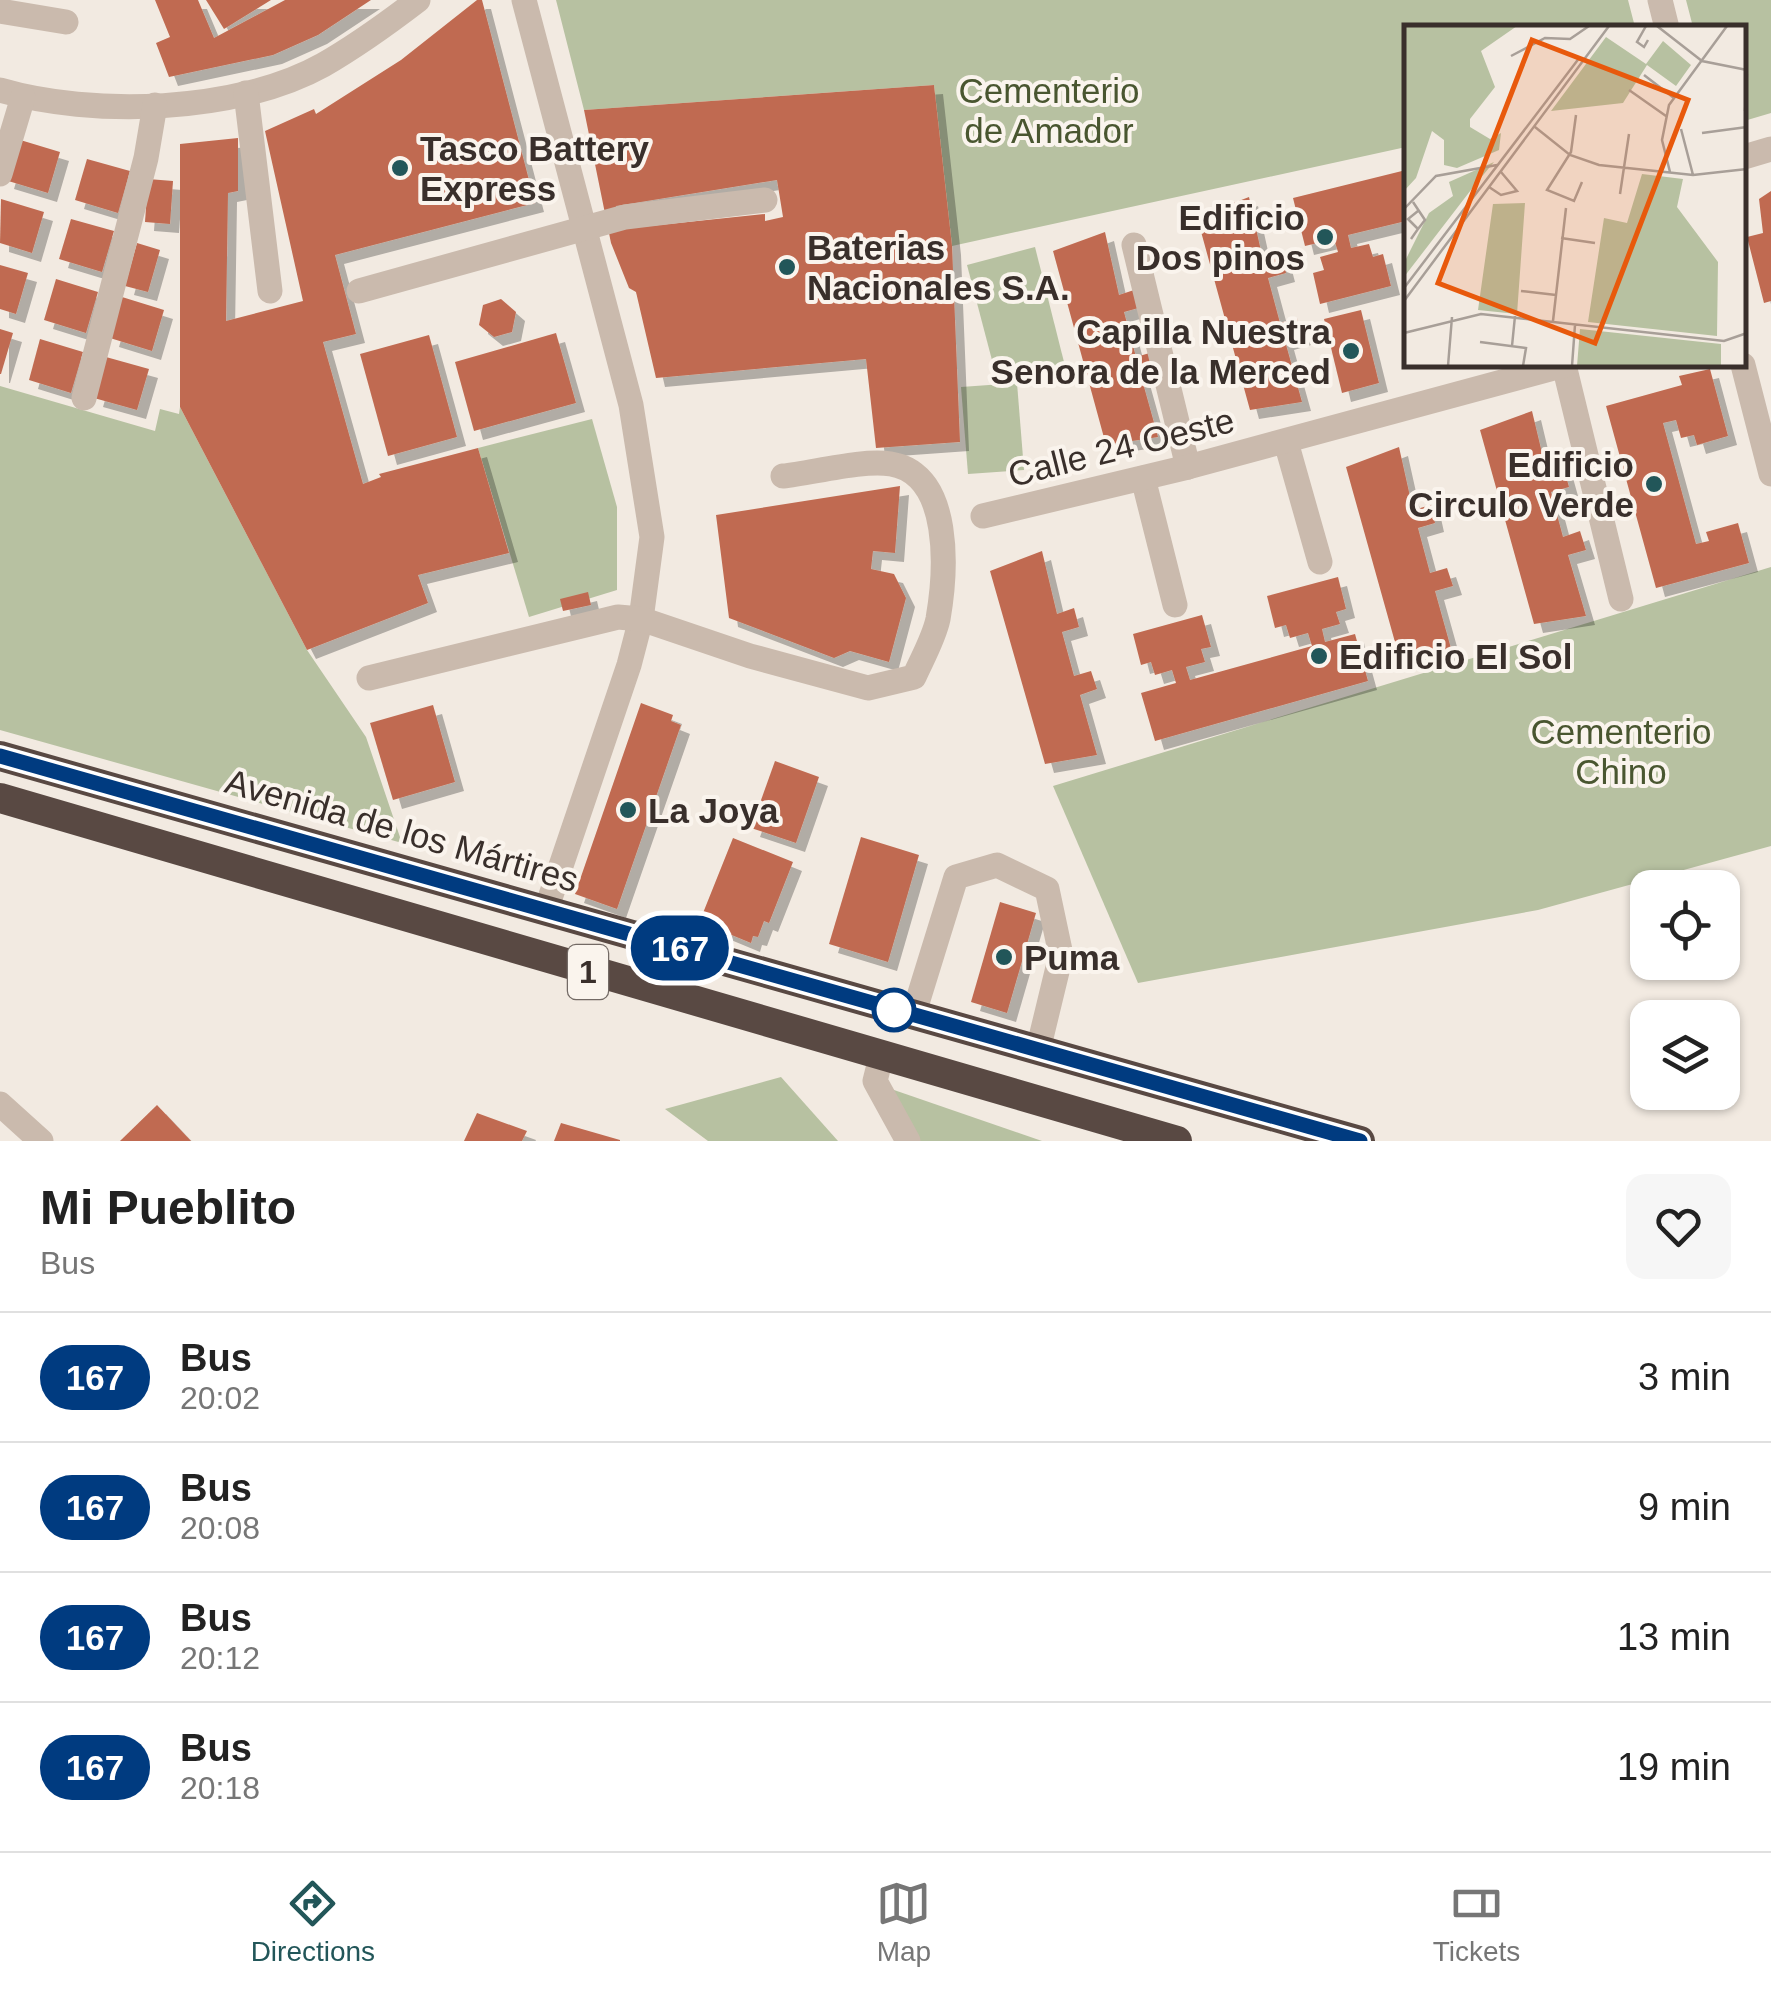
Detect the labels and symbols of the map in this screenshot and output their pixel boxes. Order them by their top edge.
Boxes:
inset map [1404,25,1746,368]
park label: Cementerio de Amador [959,71,1139,150]
place label: Tasco Battery Express [420,129,649,208]
marker: Tasco Battery Express [389,157,411,179]
place label: Edificio Dos pinos [1136,198,1305,277]
marker: Edificio Dos pinos [1314,226,1336,248]
place label: Baterias Nacionales S.A. [807,228,1070,307]
marker: Baterias Nacionales S.A. [776,256,798,278]
place label: Capilla Nuestra Senora de la Merced [991,312,1332,391]
marker: Capilla Nuestra Senora de la Merced [1340,340,1362,362]
street label: Calle 24 Oeste [1004,400,1238,494]
place label: Edificio Circulo Verde [1408,445,1634,524]
marker: Edificio Circulo Verde [1643,473,1665,495]
place label: Edificio El Sol [1339,637,1572,676]
marker: Edificio El Sol [1308,645,1330,667]
park label: Cementerio Chino [1531,712,1711,791]
street label: Avenida de los Mártires [221,761,583,899]
place label: La Joya [648,791,779,830]
marker: La Joya [617,799,639,821]
line badge: 167 [622,916,738,980]
place label: Puma [1024,938,1120,977]
road number: 1 [568,945,608,999]
marker: Puma [993,946,1015,968]
unlabelled marker [873,989,915,1031]

